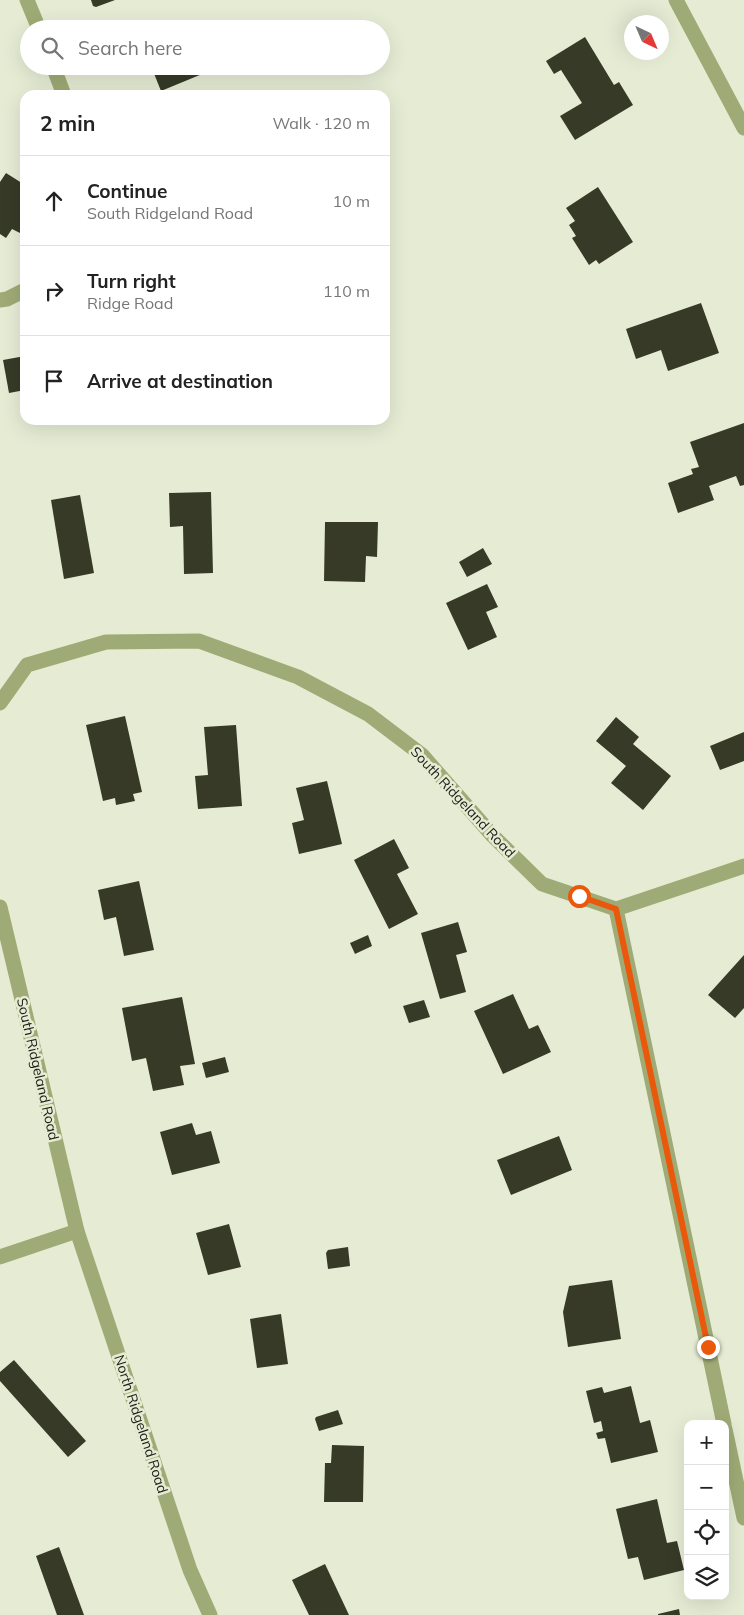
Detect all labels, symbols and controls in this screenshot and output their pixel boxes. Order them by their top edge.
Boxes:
north arrow [624,15,669,60]
search box [20,20,390,75]
icon: search [38,34,66,62]
text: Search here [78,36,182,60]
text: 2 min [40,110,95,136]
text: Walk · 120 m [272,113,370,133]
text: Continue [87,179,167,203]
icon: ahead [40,187,68,215]
text: 10 m [333,191,370,211]
text: South Ridgeland Road [87,203,253,223]
text: Turn right [87,269,176,293]
icon: right [40,277,68,305]
text: 110 m [323,281,370,301]
text: Ridge Road [87,293,173,313]
icon: arrive [40,367,68,395]
text: Arrive at destination [87,369,273,393]
street label: South Ridgeland Road [407,743,519,861]
route start [568,885,591,908]
street label: South Ridgeland Road [13,996,63,1142]
route end [697,1336,720,1359]
street label: North Ridgeland Road [110,1353,172,1495]
map controls [684,1420,729,1600]
button: + [684,1420,729,1465]
button: − [684,1465,729,1510]
button: locate [684,1510,729,1555]
button: layers [684,1555,729,1600]

